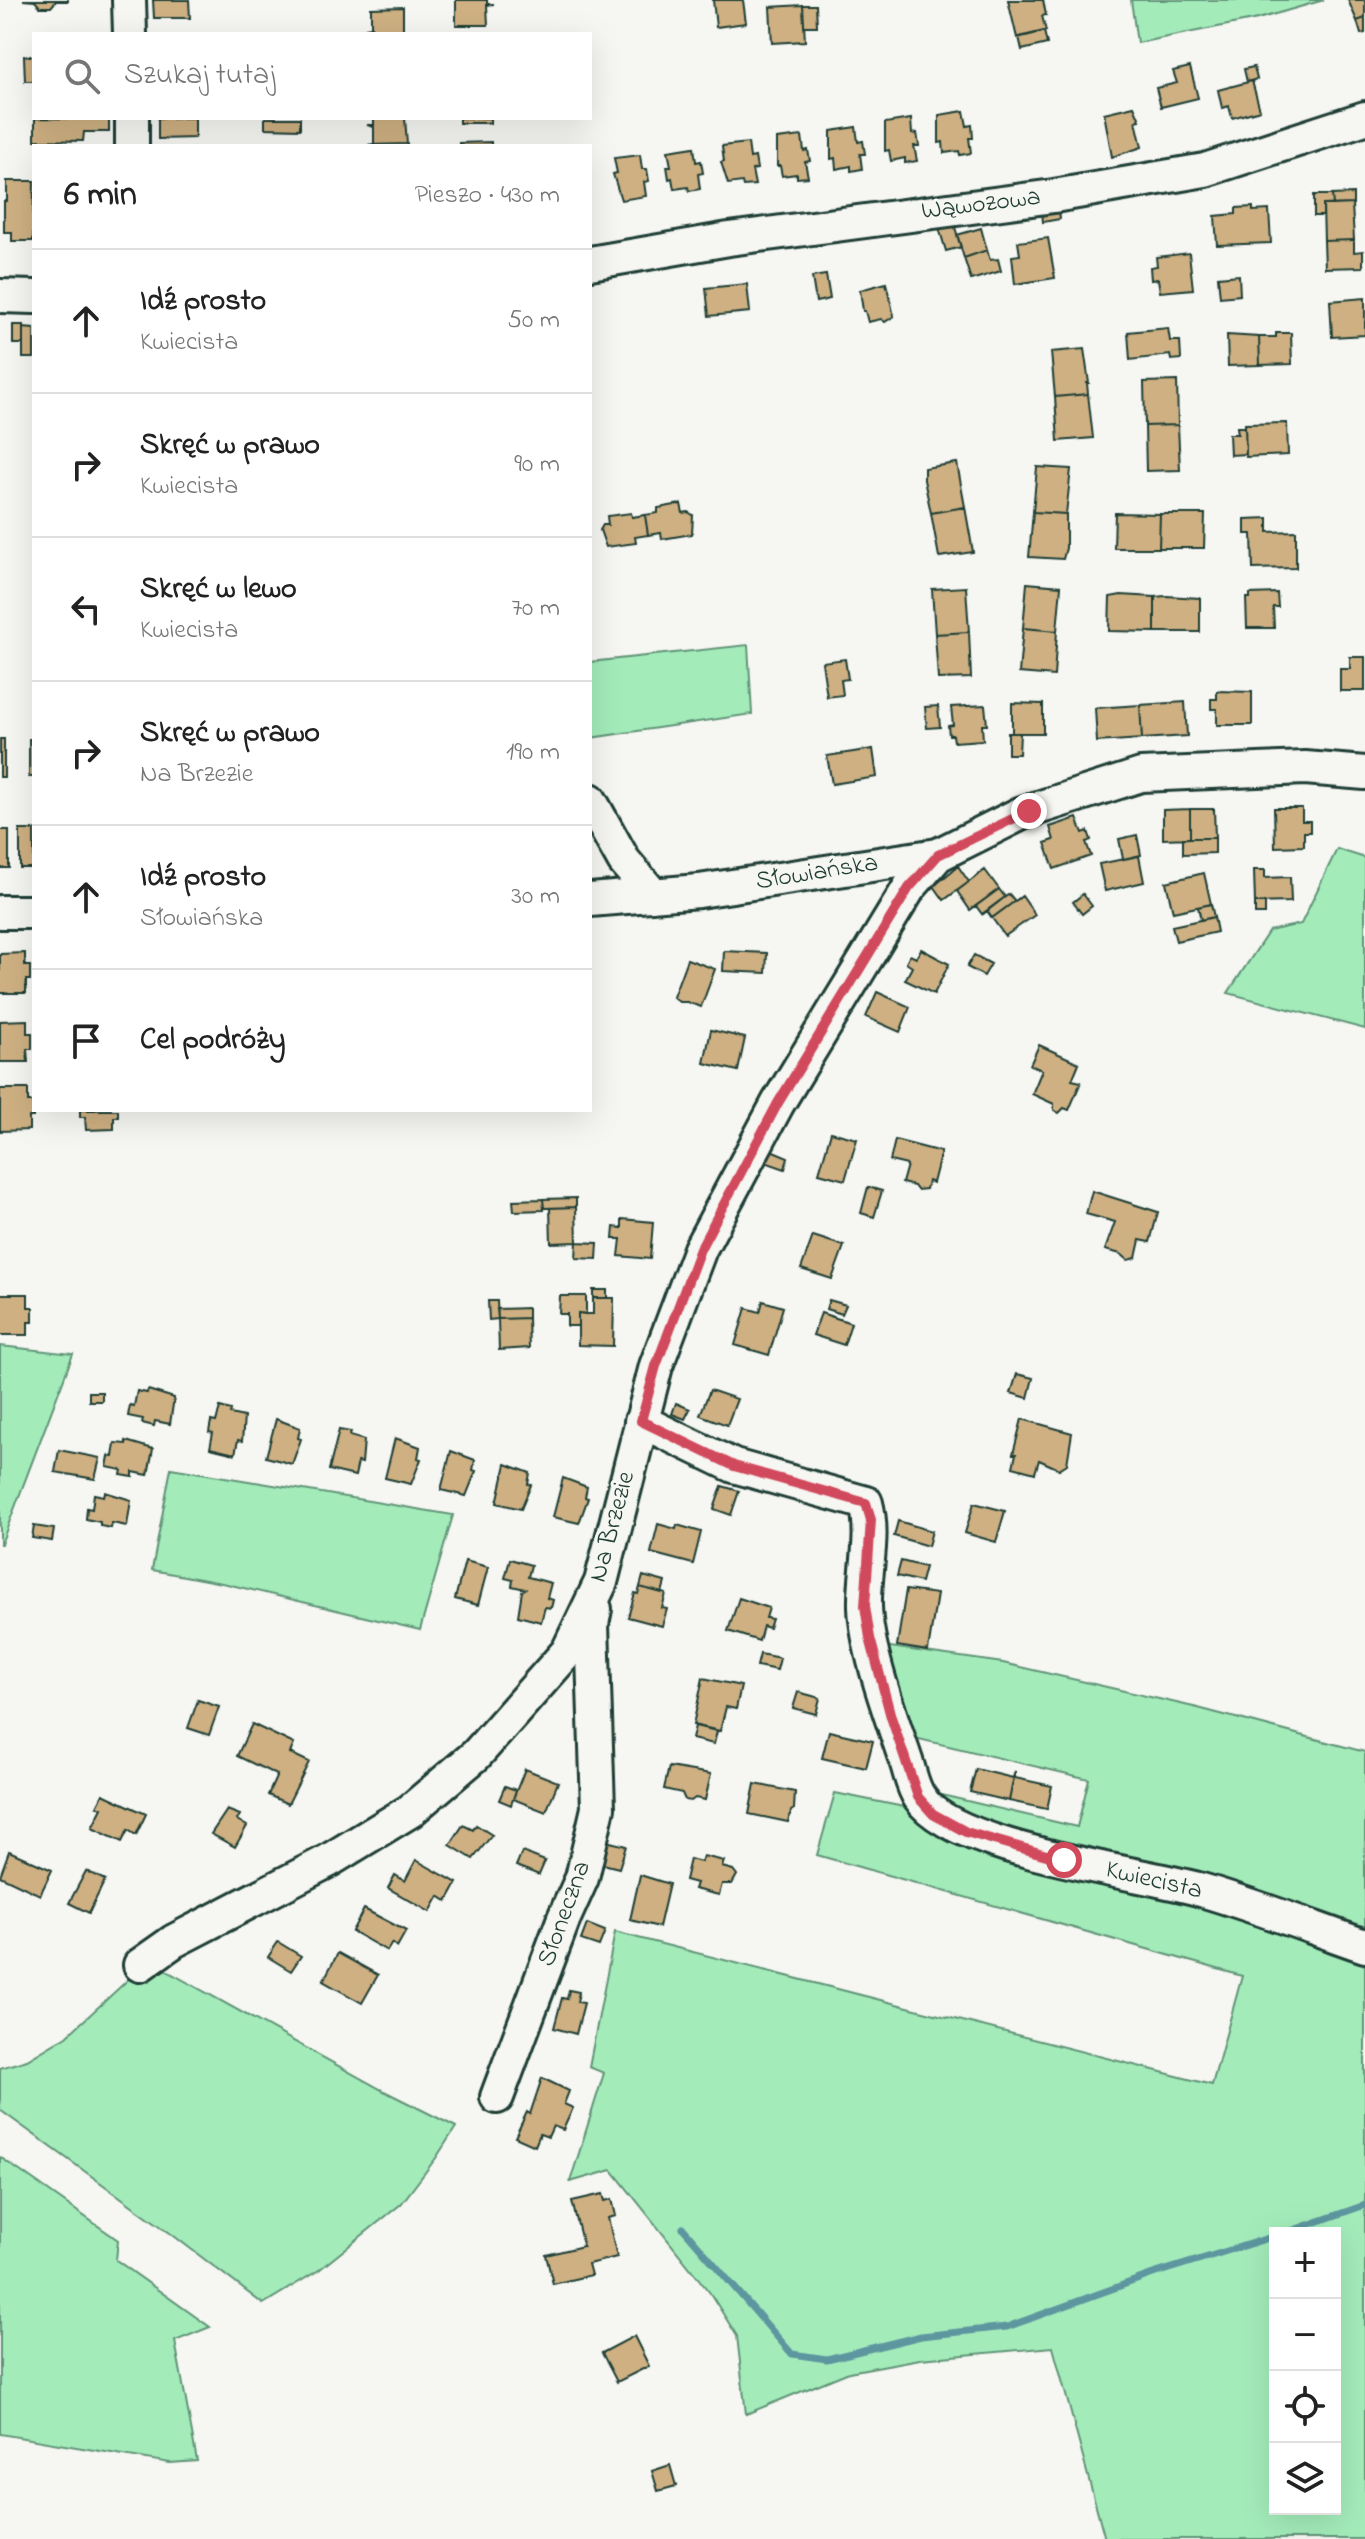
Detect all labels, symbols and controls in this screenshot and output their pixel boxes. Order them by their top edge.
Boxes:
search box [32,32,592,120]
icon: search [60,54,104,98]
text: Szukaj tutaj [124,54,275,98]
text: 6 min [64,171,137,221]
text: Pieszo · 430 m [415,177,560,215]
street label: Wąwozowa [919,179,1043,231]
text: Idź prosto [140,280,266,324]
icon: ahead [64,299,108,343]
text: 50 m [507,302,560,340]
text: Kwiecista [140,324,238,362]
text: Skręć w prawo [140,424,320,468]
icon: right [64,443,108,487]
text: 90 m [514,446,560,484]
text: Kwiecista [140,468,238,506]
text: Skręć w lewo [140,568,297,612]
icon: left [64,587,108,631]
text: 70 m [511,590,560,628]
text: Kwiecista [140,612,238,650]
text: Skręć w prawo [140,712,320,756]
icon: right [64,731,108,775]
text: 190 m [506,734,560,772]
text: Na Brzezie [140,756,253,794]
route end [1011,793,1047,829]
street label: Słowiańska [753,845,881,901]
text: Idź prosto [140,856,266,900]
icon: ahead [64,875,108,919]
text: 30 m [511,878,560,916]
text: Słowiańska [140,900,263,938]
icon: arrive [64,1019,108,1063]
text: Cel podróży [140,1019,285,1063]
street label: Na Brzezie [580,1467,646,1587]
route start [1046,1842,1082,1878]
street label: Kwiecista [1102,1851,1206,1911]
street label: Słoneczna [528,1856,602,1972]
map controls [1269,2227,1341,2515]
button: + [1269,2227,1341,2299]
button: − [1269,2299,1341,2371]
button: locate [1269,2371,1341,2443]
button: layers [1269,2443,1341,2515]

